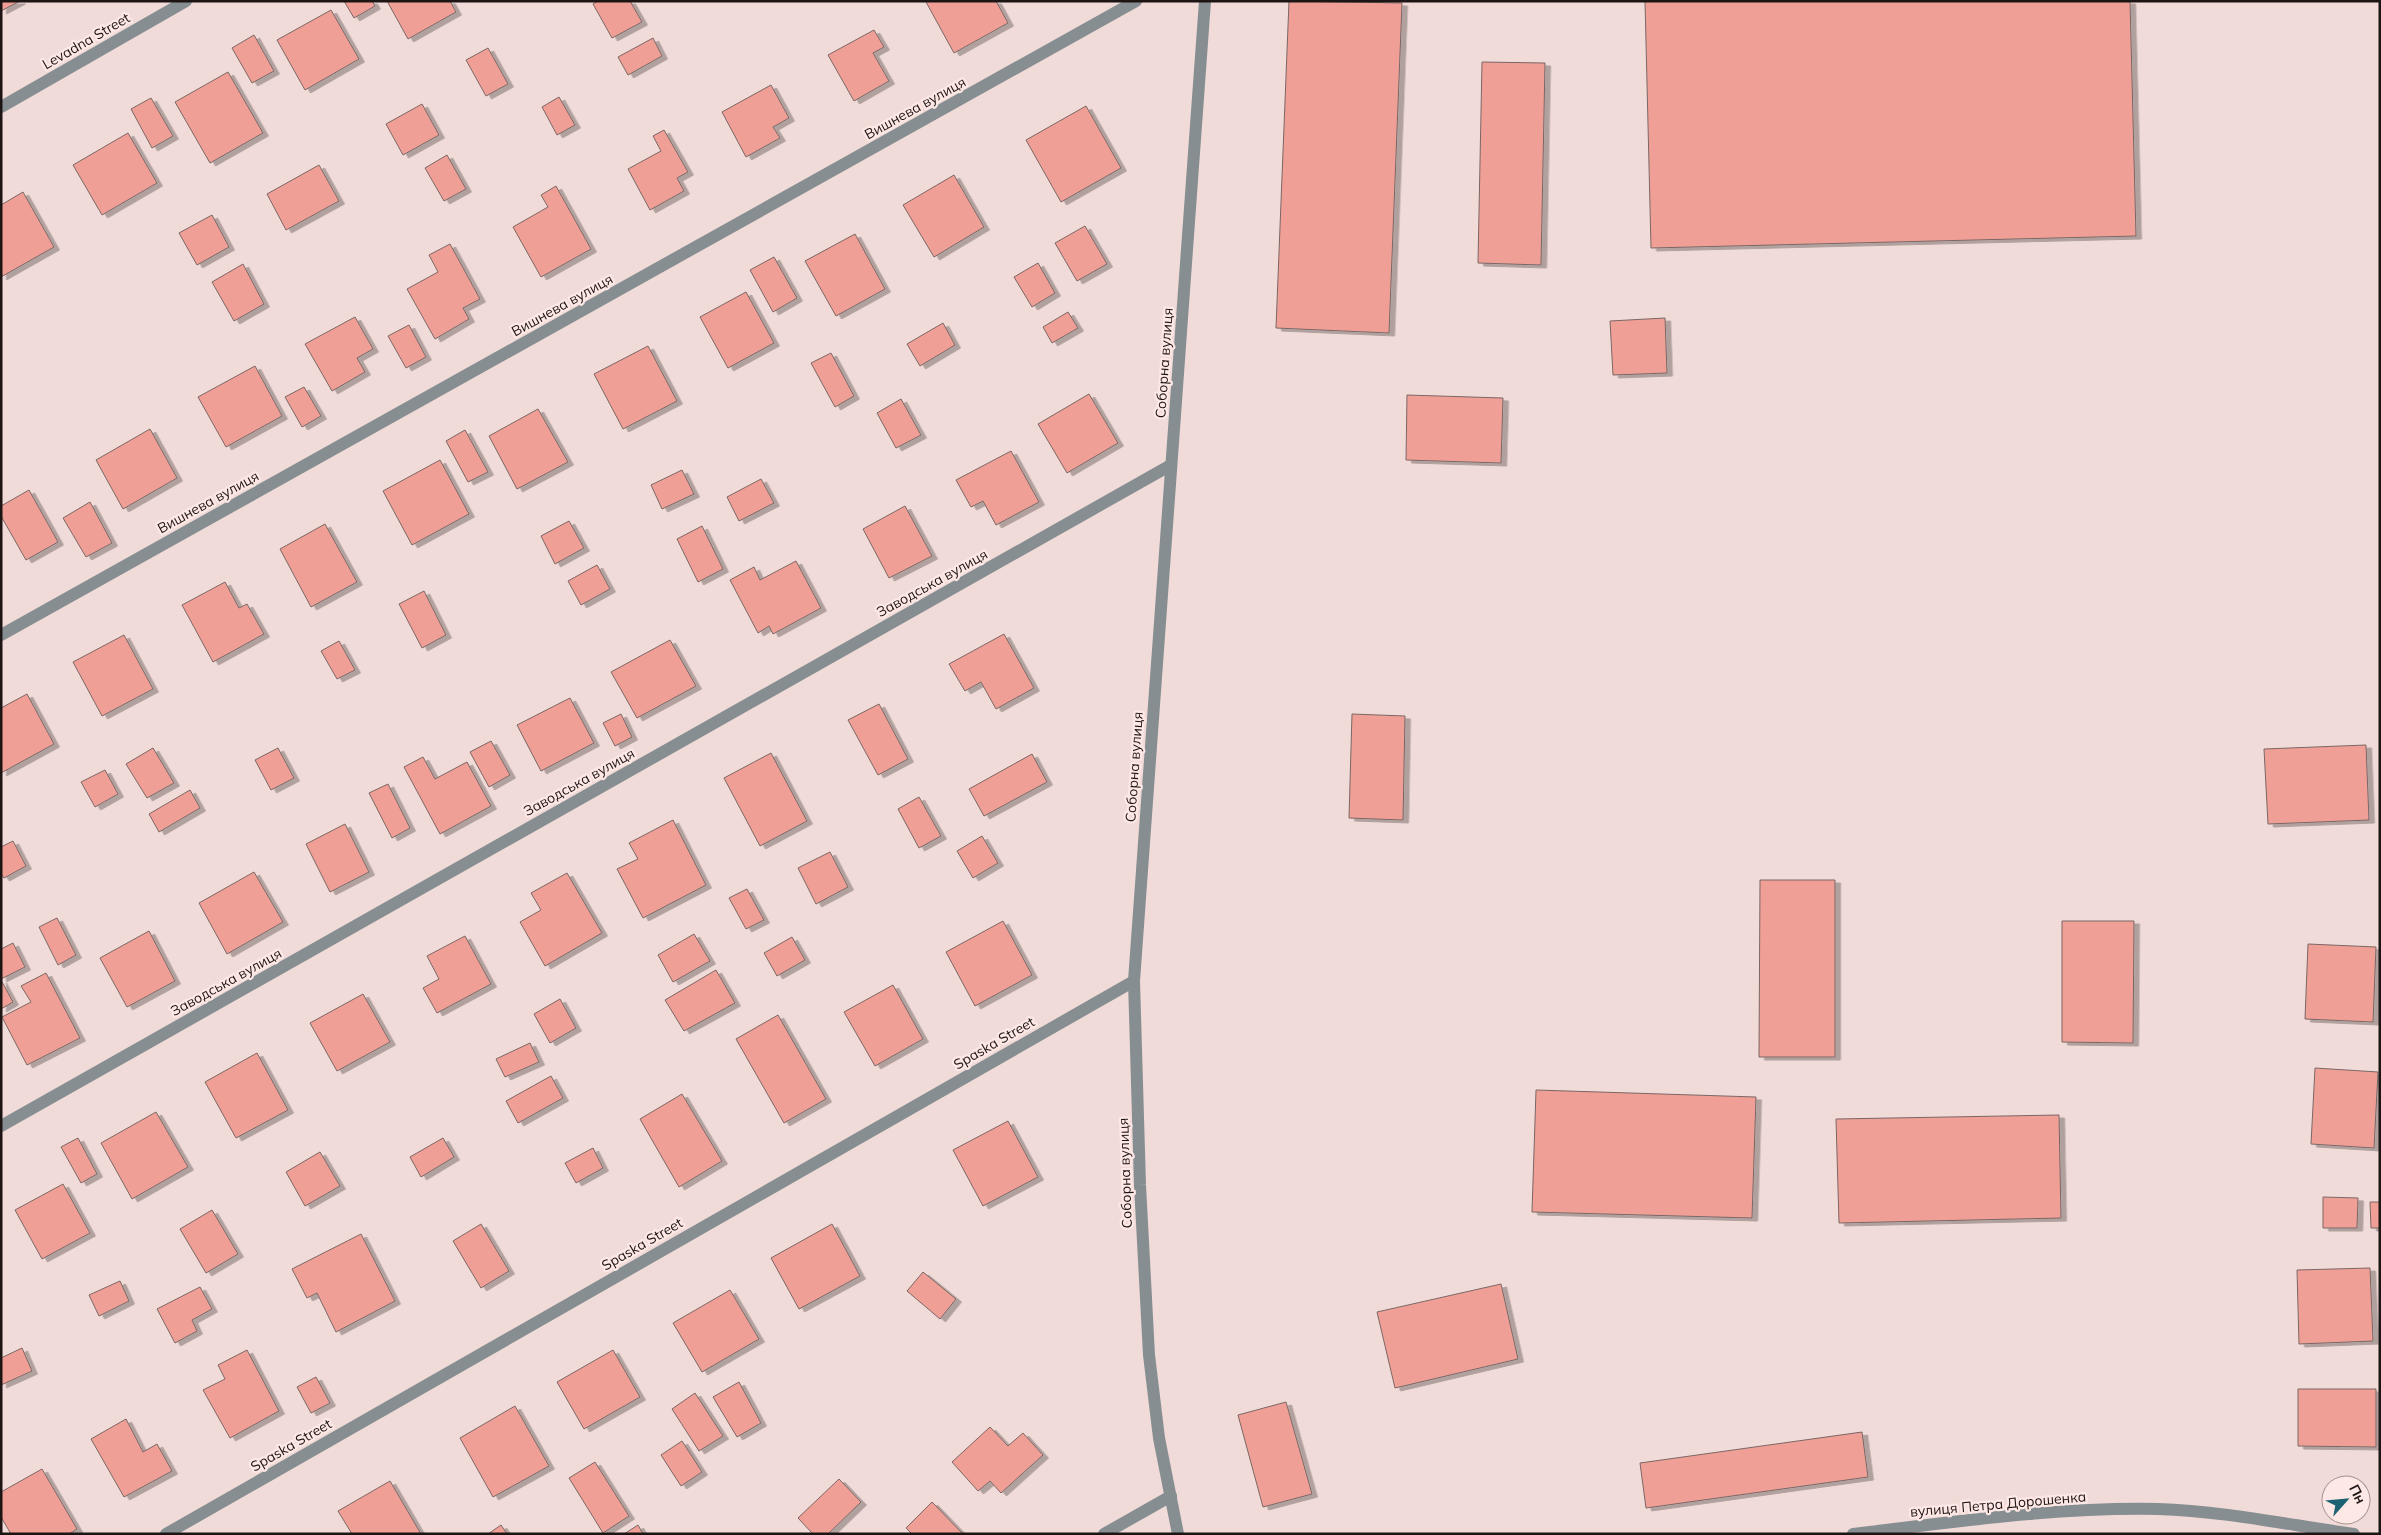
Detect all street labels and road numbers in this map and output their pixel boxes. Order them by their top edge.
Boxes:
street label: Levadna Street [39,9,133,73]
street label: Вишнева вулиця [861,73,969,143]
street label: Вишнева вулиця [508,270,616,340]
street label: Соборна вулиця [1151,307,1177,419]
street label: Вишнева вулиця [154,467,262,537]
street label: Заводська вулиця [873,545,991,621]
street label: Соборна вулиця [1121,711,1147,823]
street label: Заводська вулиця [520,744,638,820]
street label: Заводська вулиця [167,944,285,1020]
street label: Spaska Street [950,1013,1038,1073]
street label: Соборна вулиця [1114,1117,1136,1229]
street label: Spaska Street [598,1214,686,1274]
street label: Spaska Street [247,1415,335,1475]
street label: вулиця Петра Дорошенка [1909,1487,2087,1521]

